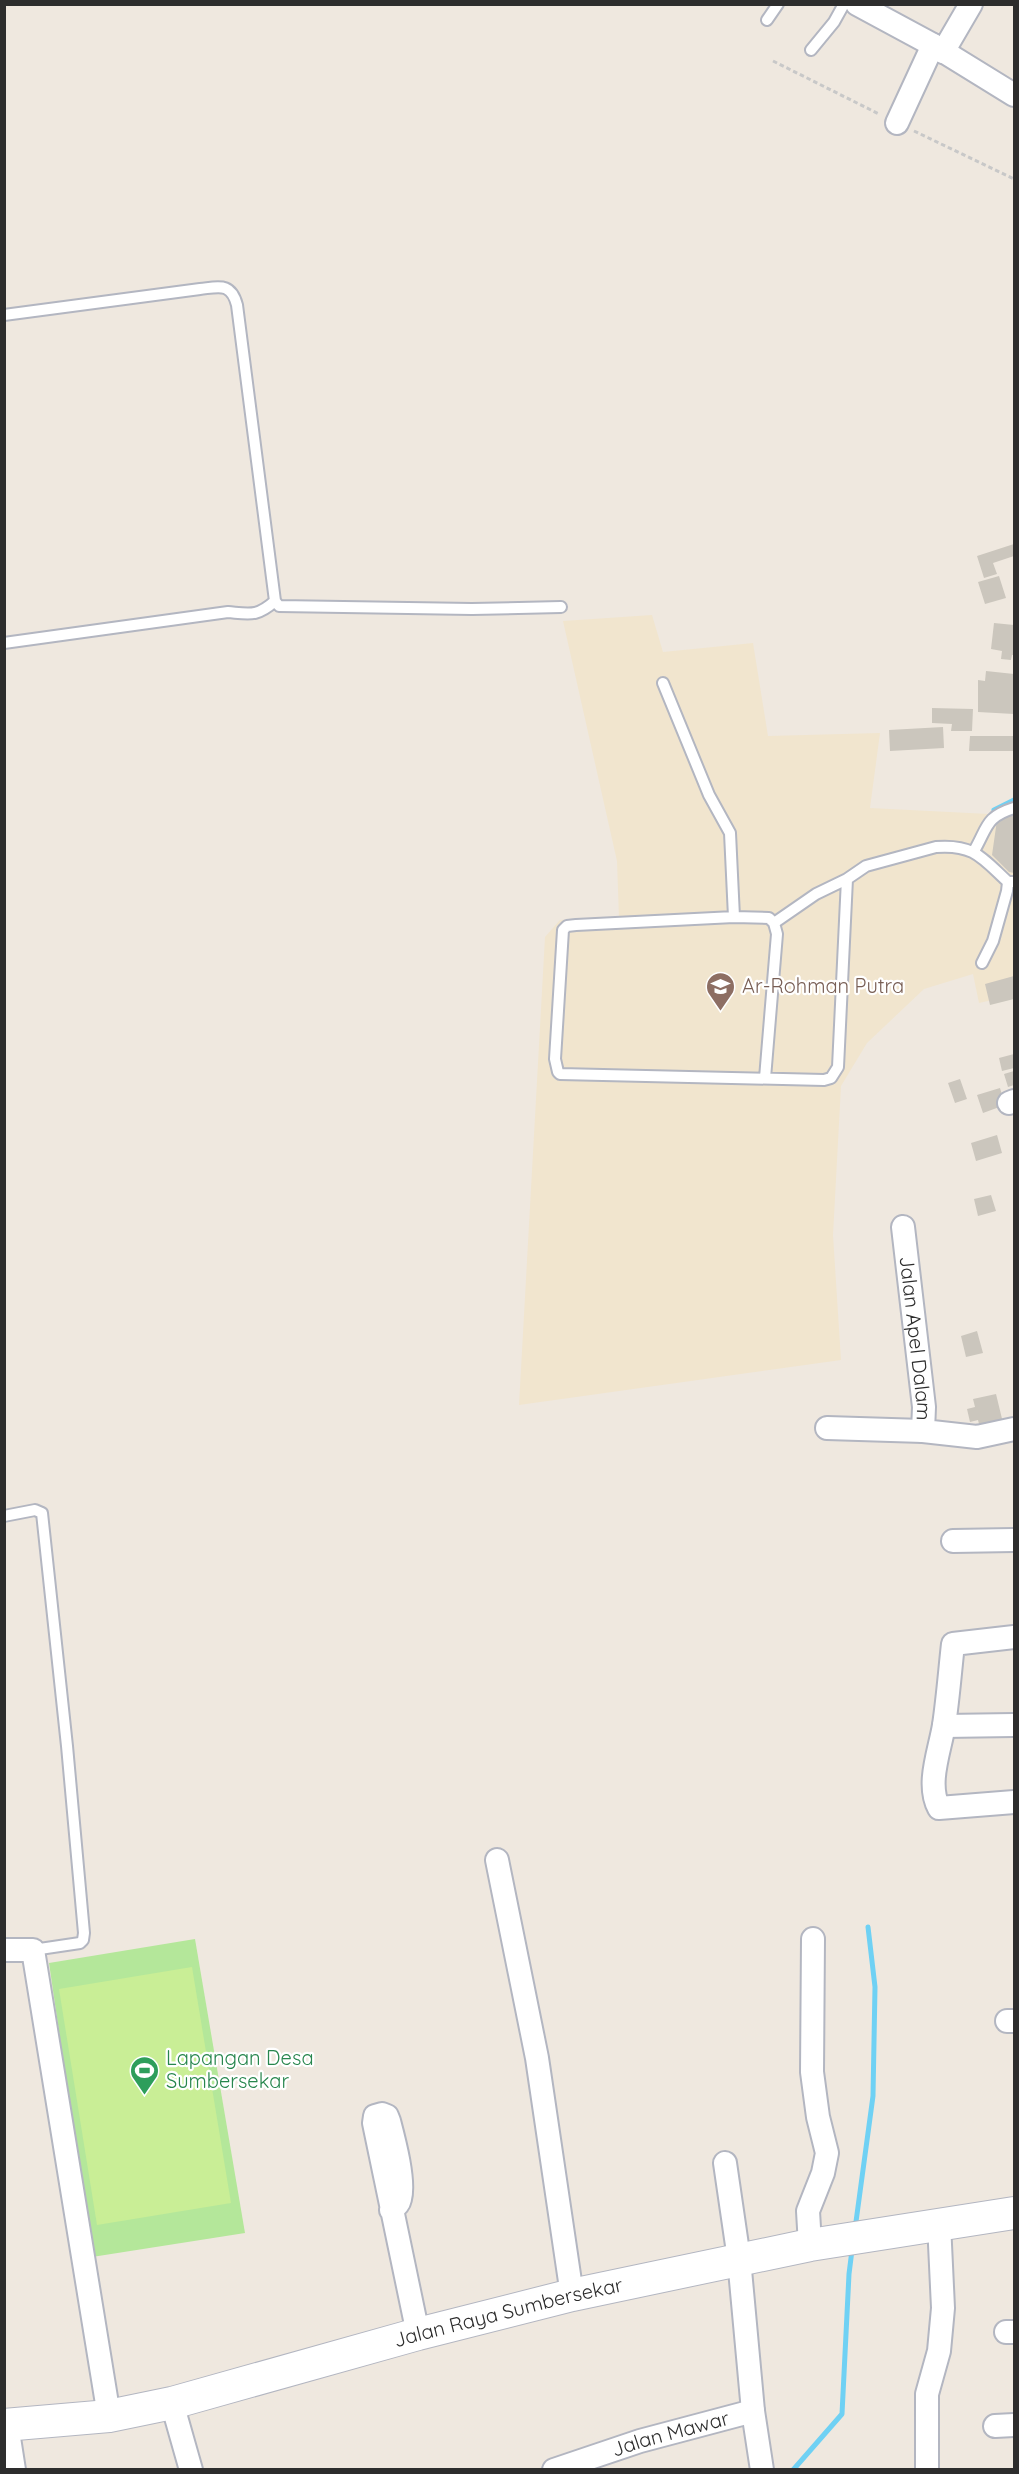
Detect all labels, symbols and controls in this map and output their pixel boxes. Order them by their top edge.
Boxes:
school or university icon: Ar-Rohman Putra [705,970,737,1012]
place label: Ar-Rohman Putra [742,973,904,998]
street label: Jalan Apel Dalam [894,1255,937,1421]
place label: Lapangan Desa Sumbersekar [166,2045,314,2093]
sports icon: Lapangan Desa Sumbersekar [129,2054,161,2096]
street label: Jalan Raya Sumbersekar [391,2272,625,2352]
street label: Jalan Mawar [608,2405,732,2462]

